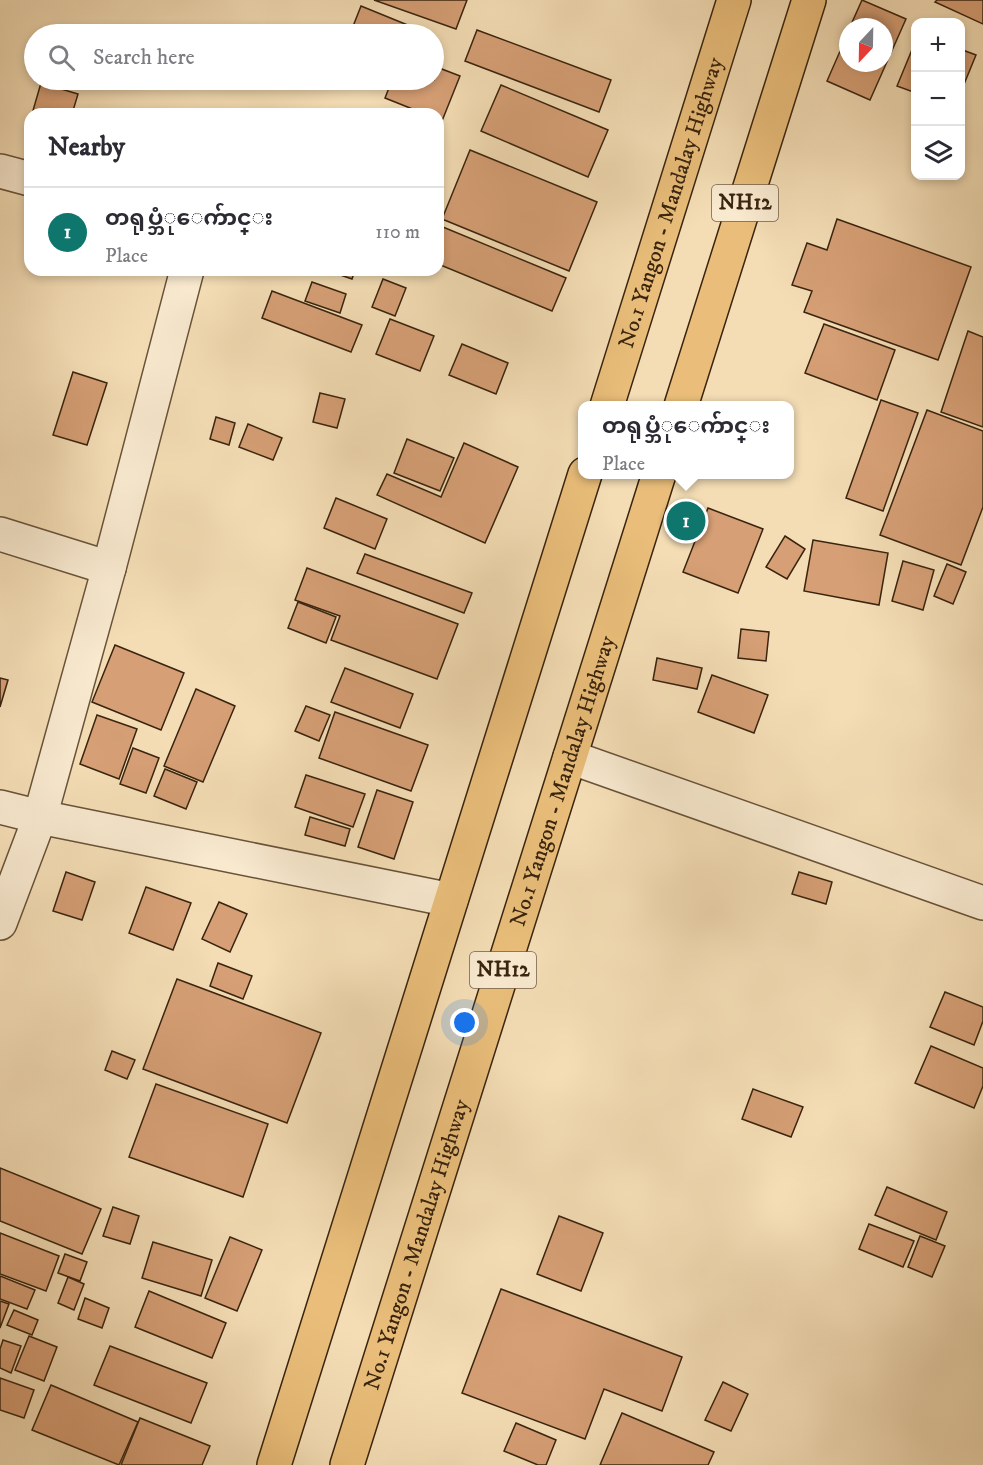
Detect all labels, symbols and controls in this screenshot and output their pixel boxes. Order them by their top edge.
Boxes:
north arrow [839,18,893,72]
map controls [911,18,965,180]
button: + [911,18,965,72]
search box [24,24,444,90]
icon: search [45,41,78,74]
text: Search here [93,44,195,71]
street label: No.1 Yangon - Mandalay Highway [612,53,729,351]
button: − [911,72,965,126]
button: layers [911,126,965,180]
text: Nearby [48,131,125,164]
road number: NH12 [712,185,778,221]
text: တရုပ္ဘံုေက်ာင္း [105,205,273,232]
text: 1 [64,220,71,245]
text: 110 m [375,220,420,245]
text: Place [105,244,148,269]
popup [578,401,794,479]
text: တရုပ္ဘံုေက်ာင္း [602,413,770,440]
text: Place [602,452,645,477]
pin: 1 [666,498,706,544]
street label: No.1 Yangon - Mandalay Highway [504,632,621,930]
road number: NH12 [470,952,536,988]
your location [450,1008,479,1037]
street label: No.1 Yangon - Mandalay Highway [358,1095,475,1393]

